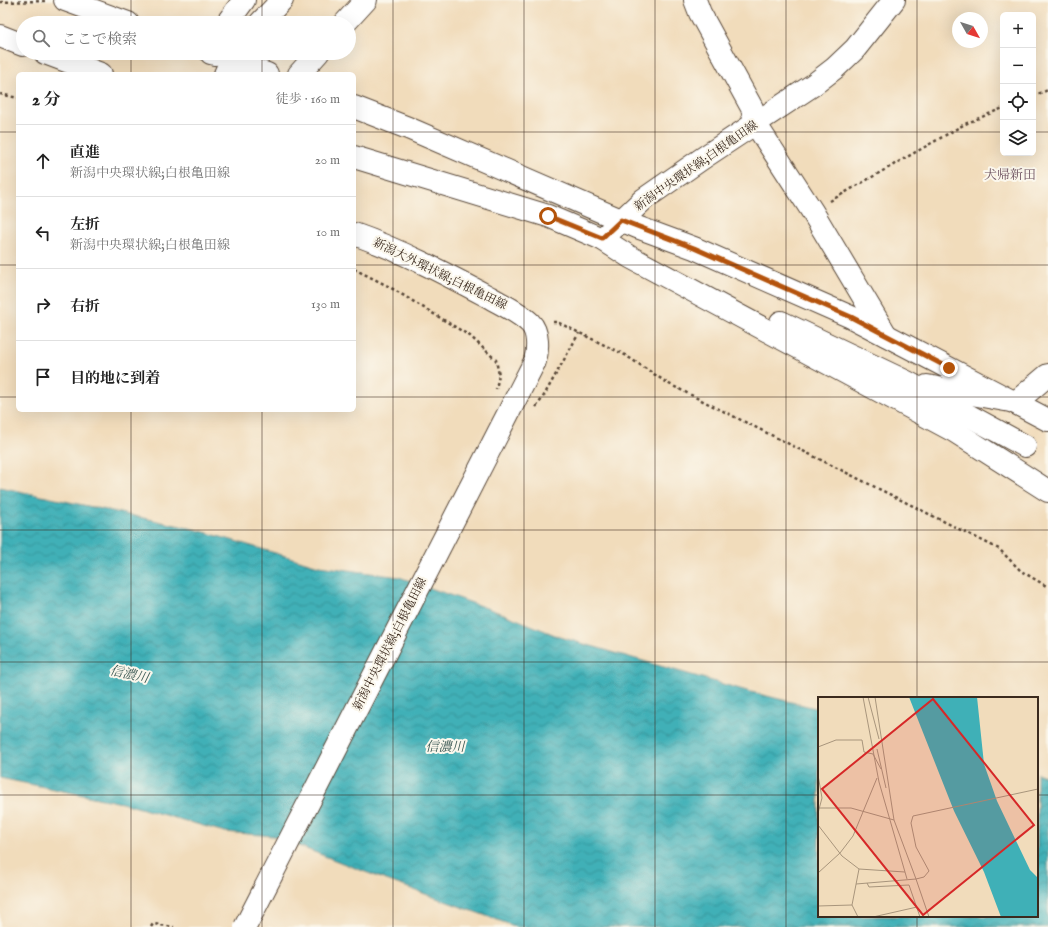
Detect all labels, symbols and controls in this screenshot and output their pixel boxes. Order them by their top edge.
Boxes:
north arrow [952,12,988,48]
map controls [1000,12,1036,156]
button: + [1000,12,1036,48]
search box [16,16,356,60]
icon: search [30,27,52,49]
text: ここで検索 [62,30,137,49]
button: − [1000,48,1036,84]
button: locate [1000,84,1036,120]
text: 2 分 [32,90,61,111]
text: 徒歩 · 160 m [276,91,340,108]
street label: 新潟中央環状線;白根亀田線 [631,118,761,214]
button: layers [1000,120,1036,156]
text: 直進 [70,143,100,162]
icon: ahead [32,150,54,172]
text: 20 m [315,152,340,169]
text: 新潟中央環状線;白根亀田線 [70,165,230,182]
district label: 犬帰新田 [984,167,1036,184]
route start [539,207,557,225]
text: 左折 [70,215,100,234]
icon: left [32,222,54,244]
text: 10 m [316,224,340,241]
street label: 新潟大外環状線;白根亀田線 [370,235,510,313]
text: 新潟中央環状線;白根亀田線 [70,237,230,254]
icon: right [32,294,54,316]
text: 130 m [311,296,340,313]
text: 右折 [70,297,100,316]
route end [940,359,958,377]
icon: arrive [32,366,54,388]
text: 目的地に到着 [70,369,160,388]
street label: 新潟中央環状線;白根亀田線 [350,575,430,713]
water label: 信濃川 [108,663,152,688]
inset map [818,697,1038,917]
water label: 信濃川 [425,739,466,756]

